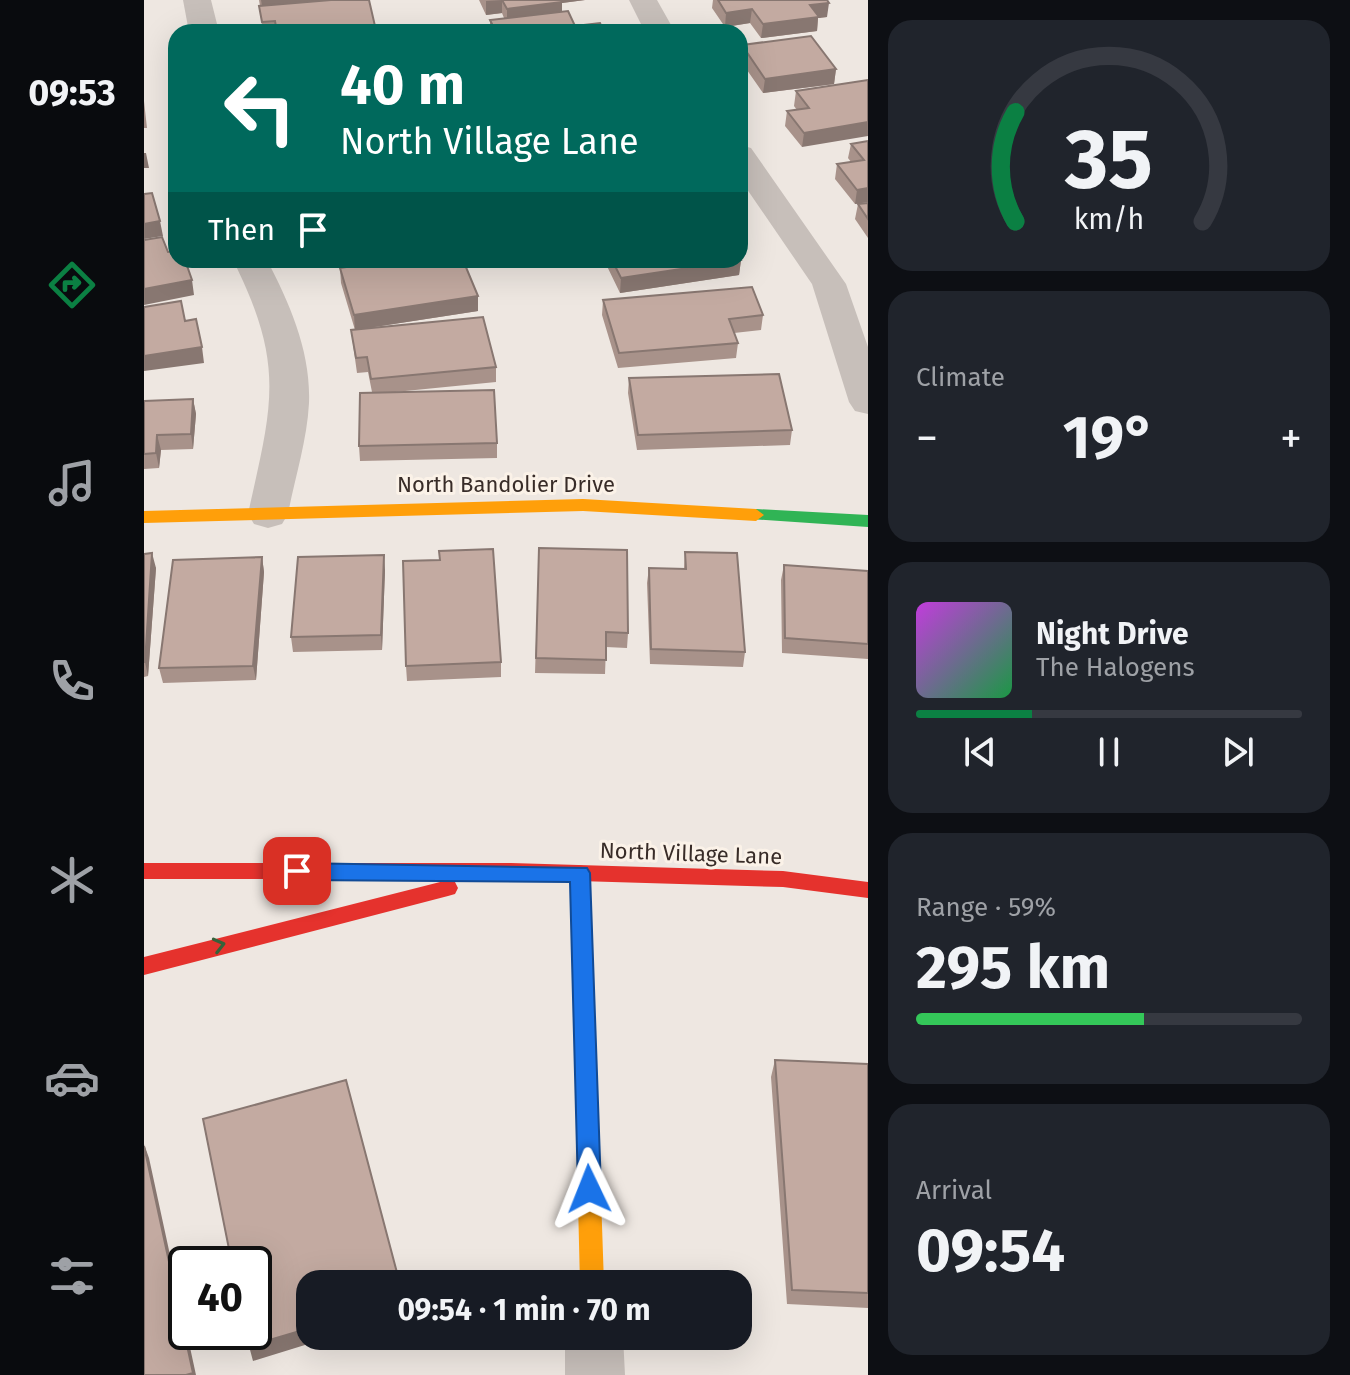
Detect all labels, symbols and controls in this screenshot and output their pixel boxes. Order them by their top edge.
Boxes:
text: 40 m [340,52,465,119]
icon: left [208,56,312,160]
text: 09:53 [28,71,116,115]
text: 35 [1064,109,1153,209]
text: North Village Lane [340,120,639,164]
text: km/h [1074,202,1144,237]
icon: arrive [291,208,335,252]
text: Then [208,212,275,248]
icon: directions [44,257,100,313]
text: Climate [916,362,1005,393]
text: 19° [1063,402,1155,474]
text: − [916,412,938,465]
text: + [1280,412,1302,465]
icon: music [44,455,100,511]
street label: North Bandolier Drive [397,471,615,498]
text: Night Drive [1036,616,1189,652]
text: The Halogens [1036,652,1195,683]
icon: phone [44,653,100,709]
icon: previous [958,730,1002,774]
icon: pause [1087,730,1131,774]
icon: next [1216,730,1260,774]
pin [263,837,331,905]
street label: North Village Lane [599,837,783,870]
icon: arrive [275,849,319,893]
icon: climate [44,852,100,908]
text: Range · 59% [916,892,1056,923]
text: 295 km [916,932,1110,1004]
one-way arrow [212,938,226,955]
icon: car [44,1050,100,1106]
position arrow [547,1147,631,1231]
text: Arrival [916,1175,992,1206]
text: 09:54 [916,1215,1065,1287]
speed limit sign: 40 [168,1246,272,1350]
icon: filters [44,1248,100,1304]
text: 09:54 · 1 min · 70 m [397,1292,651,1328]

